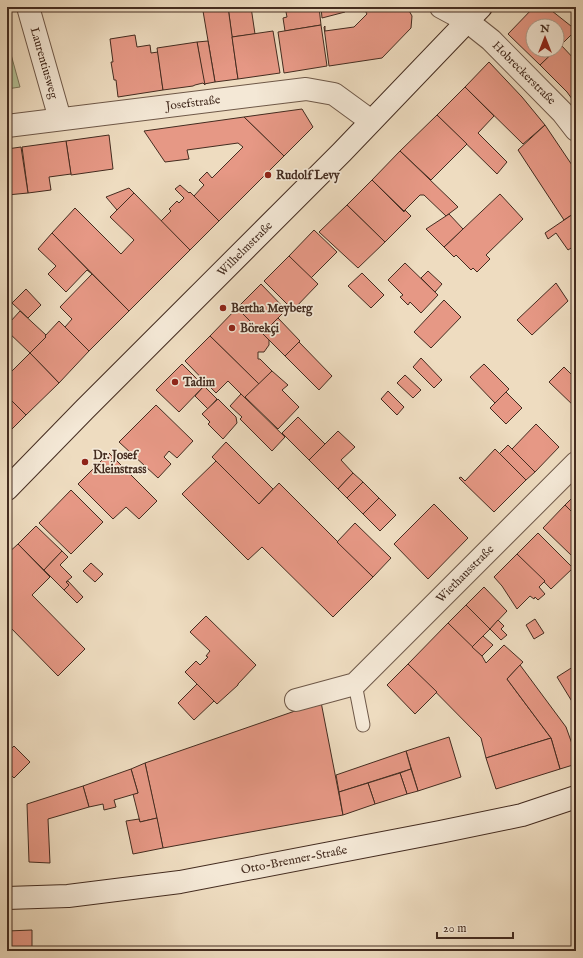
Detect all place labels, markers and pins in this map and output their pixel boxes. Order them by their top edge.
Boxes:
place label: Rudolf Levy [276,168,341,184]
marker: Rudolf Levy [263,170,273,180]
place label: Bertha Meyberg [231,301,313,317]
marker: Bertha Meyberg [218,303,228,313]
place label: Börekçi [240,321,280,337]
marker: Börekçi [227,323,237,333]
place label: Tadim [182,375,216,390]
marker: Tadim [170,377,180,387]
place label: Dr. Josef Kleinstrass [93,448,147,477]
marker: Dr. Josef Kleinstrass [80,457,90,467]

